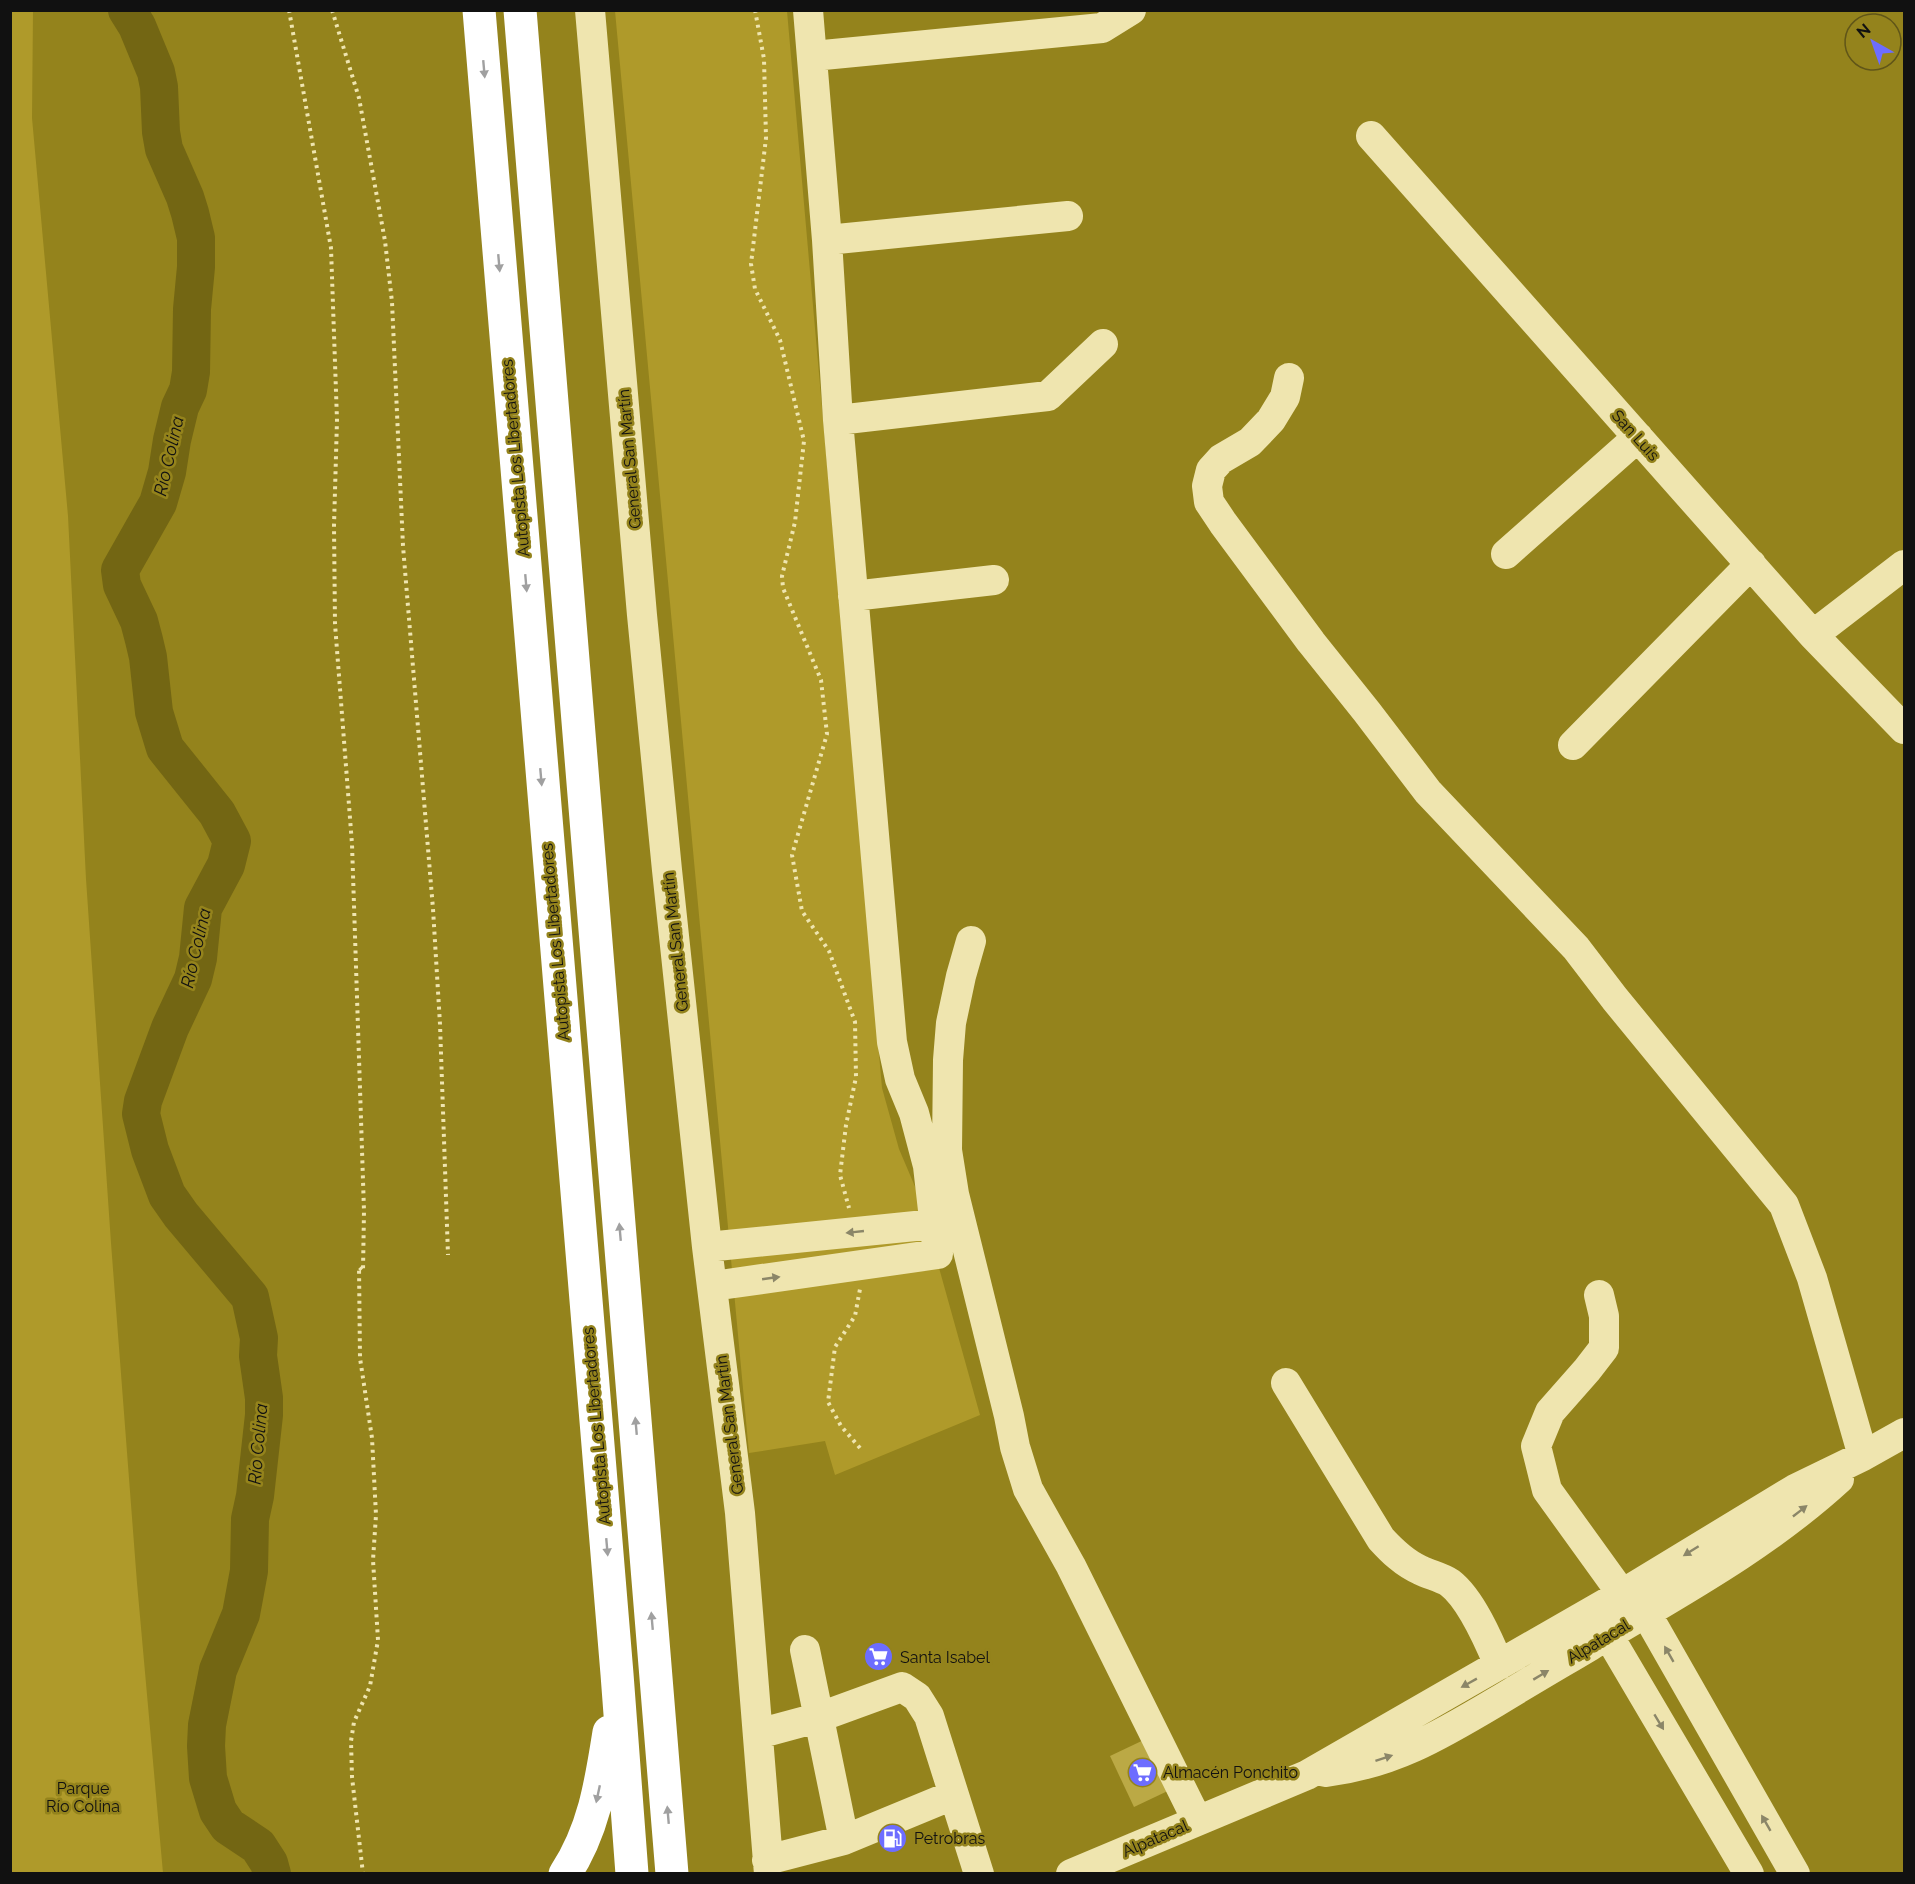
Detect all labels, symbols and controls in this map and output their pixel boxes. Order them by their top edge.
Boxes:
north arrow [1843,12,1903,72]
text: N [1853,20,1874,42]
one-way arrow [479,59,488,78]
one-way arrow [495,254,504,273]
street label: Autopista Los Libertadores [497,358,534,558]
street label: General San Martín [614,388,645,530]
street label: San Luis [1608,406,1664,465]
water label: Río Colina [149,414,188,498]
one-way arrow [521,574,530,593]
one-way arrow [537,768,546,787]
street label: Autopista Los Libertadores [537,842,574,1042]
street label: General San Martín [659,871,692,1013]
water label: Río Colina [176,906,215,990]
one-way arrow [615,1223,624,1242]
one-way arrow [845,1227,864,1237]
one-way arrow [761,1274,780,1283]
street label: Autopista Los Libertadores [578,1326,615,1526]
street label: General San Martín [712,1354,747,1496]
water label: Río Colina [243,1402,272,1485]
one-way arrow [631,1417,641,1436]
one-way arrow [1793,1506,1808,1518]
one-way arrow [602,1538,612,1557]
one-way arrow [1683,1546,1699,1557]
one-way arrow [647,1611,657,1630]
street label: Alpatacal [1564,1615,1634,1668]
supermarket icon: Santa Isabel [863,1641,895,1673]
one-way arrow [1664,1645,1674,1662]
place label: Santa Isabel [900,1648,990,1667]
one-way arrow [1533,1670,1550,1680]
one-way arrow [1460,1678,1477,1688]
one-way arrow [1654,1714,1664,1731]
one-way arrow [1375,1753,1393,1763]
supermarket icon: Almacén Ponchito [1126,1756,1158,1788]
place label: Almacén Ponchito [1163,1763,1298,1782]
park label: Parque Río Colina [46,1779,120,1816]
one-way arrow [593,1784,603,1803]
one-way arrow [663,1806,672,1825]
one-way arrow [1761,1814,1771,1831]
street label: Alpatacal [1119,1816,1192,1861]
fuel station icon: Petrobras [877,1822,909,1854]
place label: Petrobras [914,1829,986,1848]

